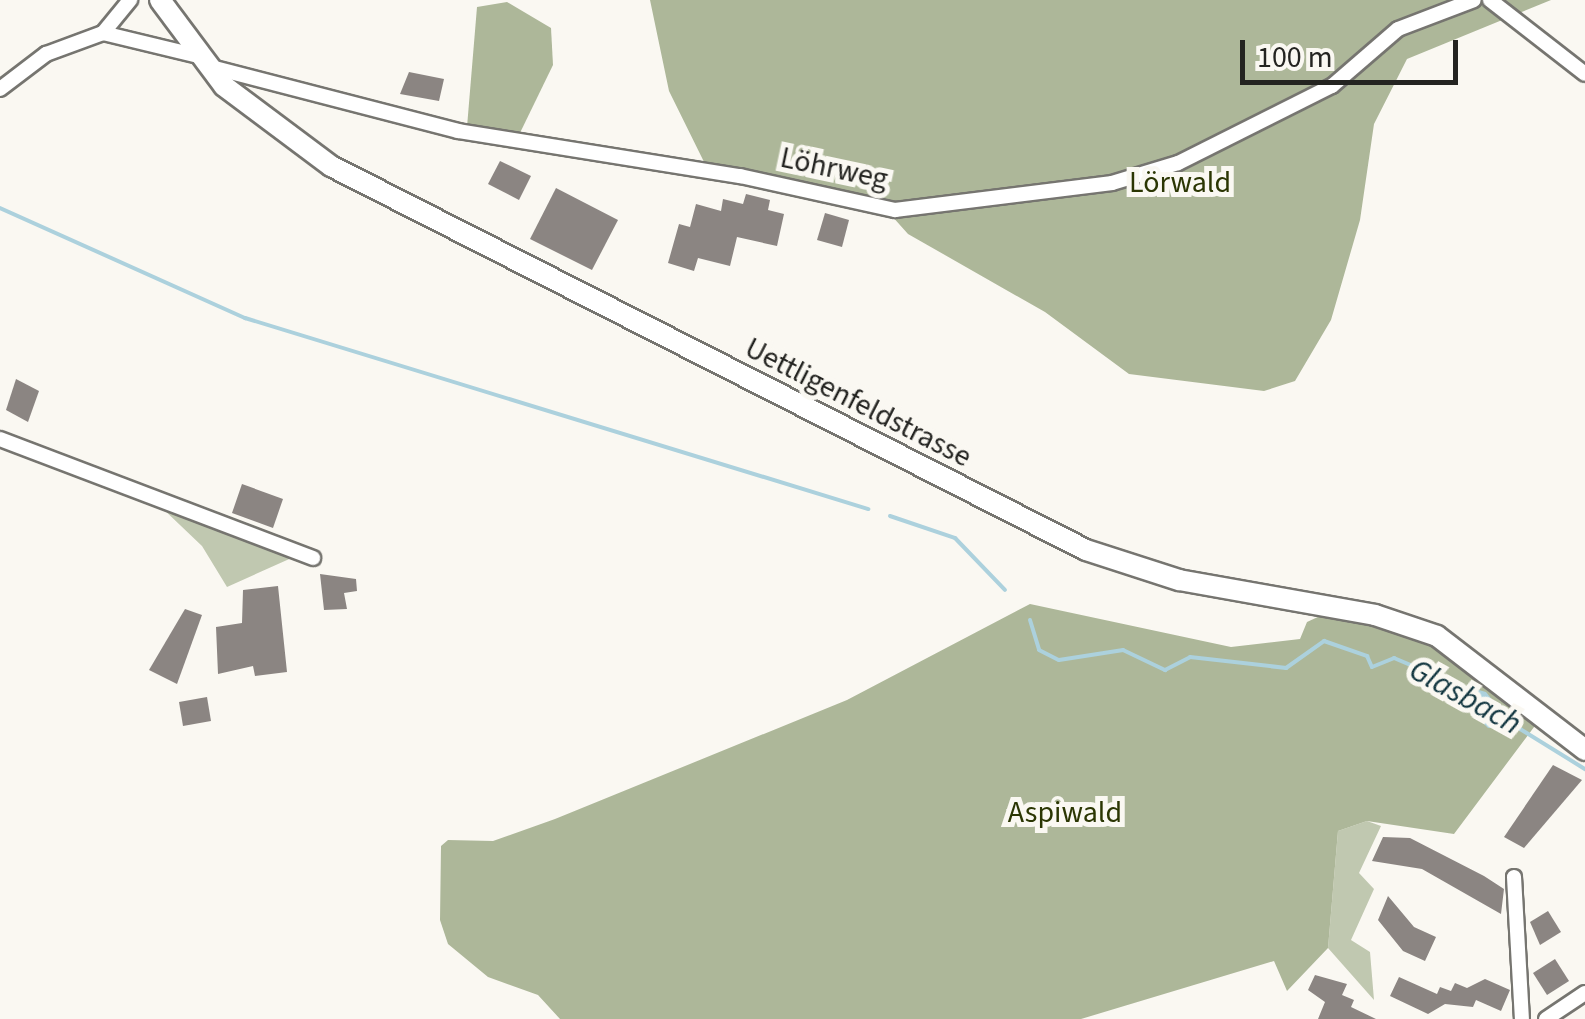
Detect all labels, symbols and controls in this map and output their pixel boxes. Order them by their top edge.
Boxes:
scale bar [1245,20,1462,82]
text: 100 m [1257,36,1333,79]
street label: Löhrweg [777,140,891,198]
park label: Lörwald [1129,165,1231,201]
street label: Uettligenfeldstrasse [739,330,977,476]
water label: Glasbach [1402,651,1528,743]
park label: Aspiwald [1008,795,1122,831]

